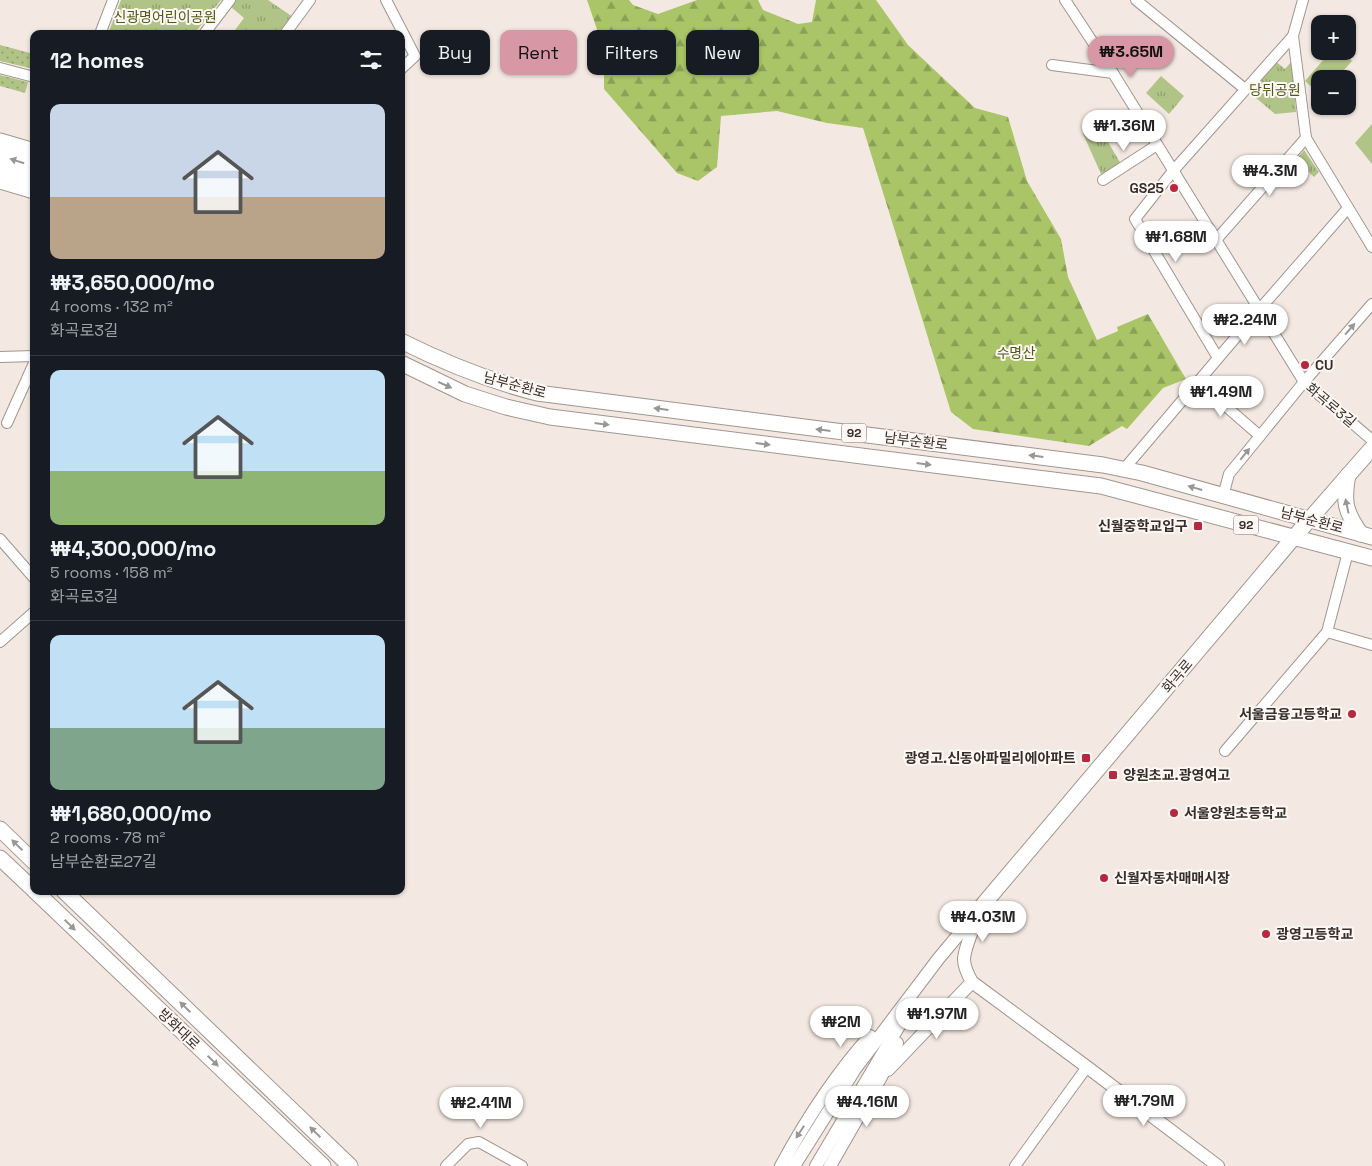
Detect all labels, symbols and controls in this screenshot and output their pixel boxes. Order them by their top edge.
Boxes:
park label: 신광명어린이공원 [113,8,217,26]
map controls [1311,15,1356,115]
button: + [1311,15,1356,60]
chip: Buy [420,30,490,75]
chip: Rent [500,30,577,75]
chip: Filters [587,30,676,75]
chip: New [686,30,759,75]
pin: ₩3.65M [1090,36,1172,78]
text: ₩3.65M [1099,41,1163,62]
icon: filters [357,46,385,74]
text: 12 homes [50,47,144,74]
button: − [1311,70,1356,115]
park label: 당뒤공원 [1249,81,1301,99]
pin: ₩1.36M [1083,110,1165,152]
text: ₩1.36M [1093,115,1155,136]
icon: home [173,137,263,227]
pin: ₩4.3M [1235,154,1305,197]
one-way arrow [9,156,24,164]
text: ₩4.3M [1242,160,1298,181]
place label: GS25 [1130,179,1164,197]
marker: GS25 [1168,182,1180,194]
pin: ₩1.68M [1135,220,1217,263]
text: ₩1.68M [1145,226,1207,247]
text: ₩3,650,000/mo [50,269,215,296]
text: 4 rooms · 132 m² [50,296,173,317]
pin: ₩2.24M [1204,304,1286,346]
text: ₩2.24M [1213,309,1277,330]
text: 화곡로3길 [50,320,119,341]
one-way arrow [1344,324,1356,336]
park label: 수명산 [997,344,1035,362]
place label: CU [1315,356,1333,374]
marker: CU [1299,359,1311,371]
street label: 남부순환로 [482,368,549,402]
pin: ₩1.49M [1180,376,1262,418]
street label: 화곡로3길 [1302,379,1360,431]
one-way arrow [438,381,452,389]
text: ₩1.49M [1190,381,1252,402]
icon: home [173,402,263,492]
one-way arrow [653,405,669,413]
one-way arrow [594,420,610,428]
road number: 92 [842,423,866,442]
one-way arrow [814,425,830,433]
street label: 남부순환로 [883,428,949,454]
one-way arrow [755,440,771,448]
one-way arrow [1240,447,1251,460]
one-way arrow [1028,452,1044,460]
one-way arrow [917,460,933,468]
one-way arrow [1187,484,1202,492]
one-way arrow [1343,499,1351,514]
street label: 남부순환로 [1279,503,1346,537]
road number: 92 [1234,516,1258,534]
place label: 신월중학교입구 [1098,517,1188,535]
marker: 신월중학교입구 [1192,520,1204,532]
text: ₩4,300,000/mo [50,535,216,562]
text: 5 rooms · 158 m² [50,562,173,583]
text: 화곡로3길 [50,586,119,607]
street label: 화곡로 [1158,655,1196,697]
icon: home [173,667,263,757]
place label: 서울금융고등학교 [1239,705,1342,723]
marker: 서울금융고등학교 [1346,708,1358,720]
place label: 광영고.신동아파밀리에아파트 [904,749,1076,767]
marker: 광영고.신동아파밀리에아파트 [1080,752,1092,764]
place label: 양원초교.광영여고 [1123,766,1230,784]
marker: 양원초교.광영여고 [1107,769,1119,781]
text: ₩1,680,000/mo [50,800,212,827]
place label: 서울양원초등학교 [1184,804,1287,822]
marker: 서울양원초등학교 [1168,807,1180,819]
text: 2 rooms · 78 m² [50,827,165,848]
one-way arrow [11,840,23,852]
text: 남부순환로27길 [50,851,157,872]
place label: 신월자동차매매시장 [1114,869,1230,887]
marker: 신월자동차매매시장 [1098,872,1110,884]
pin: ₩4.03M [942,900,1024,943]
text: ₩4.03M [950,906,1016,927]
one-way arrow [64,919,76,931]
place label: 광영고등학교 [1276,925,1353,943]
marker: 광영고등학교 [1260,928,1272,940]
pin: ₩1.97M [896,998,978,1040]
one-way arrow [179,1001,191,1013]
text: ₩1.97M [907,1003,967,1024]
street label: 방화대로 [154,1005,204,1053]
pin: ₩2M [817,1006,865,1048]
text: ₩2M [821,1011,861,1032]
one-way arrow [207,1055,219,1067]
pin: ₩1.79M [1103,1084,1185,1127]
pin: ₩2.41M [440,1086,522,1129]
pin: ₩4.16M [826,1086,908,1128]
text: ₩1.79M [1114,1090,1174,1111]
text: ₩4.16M [836,1091,898,1112]
text: ₩2.41M [450,1092,512,1113]
one-way arrow [309,1126,321,1138]
one-way arrow [796,1126,805,1139]

